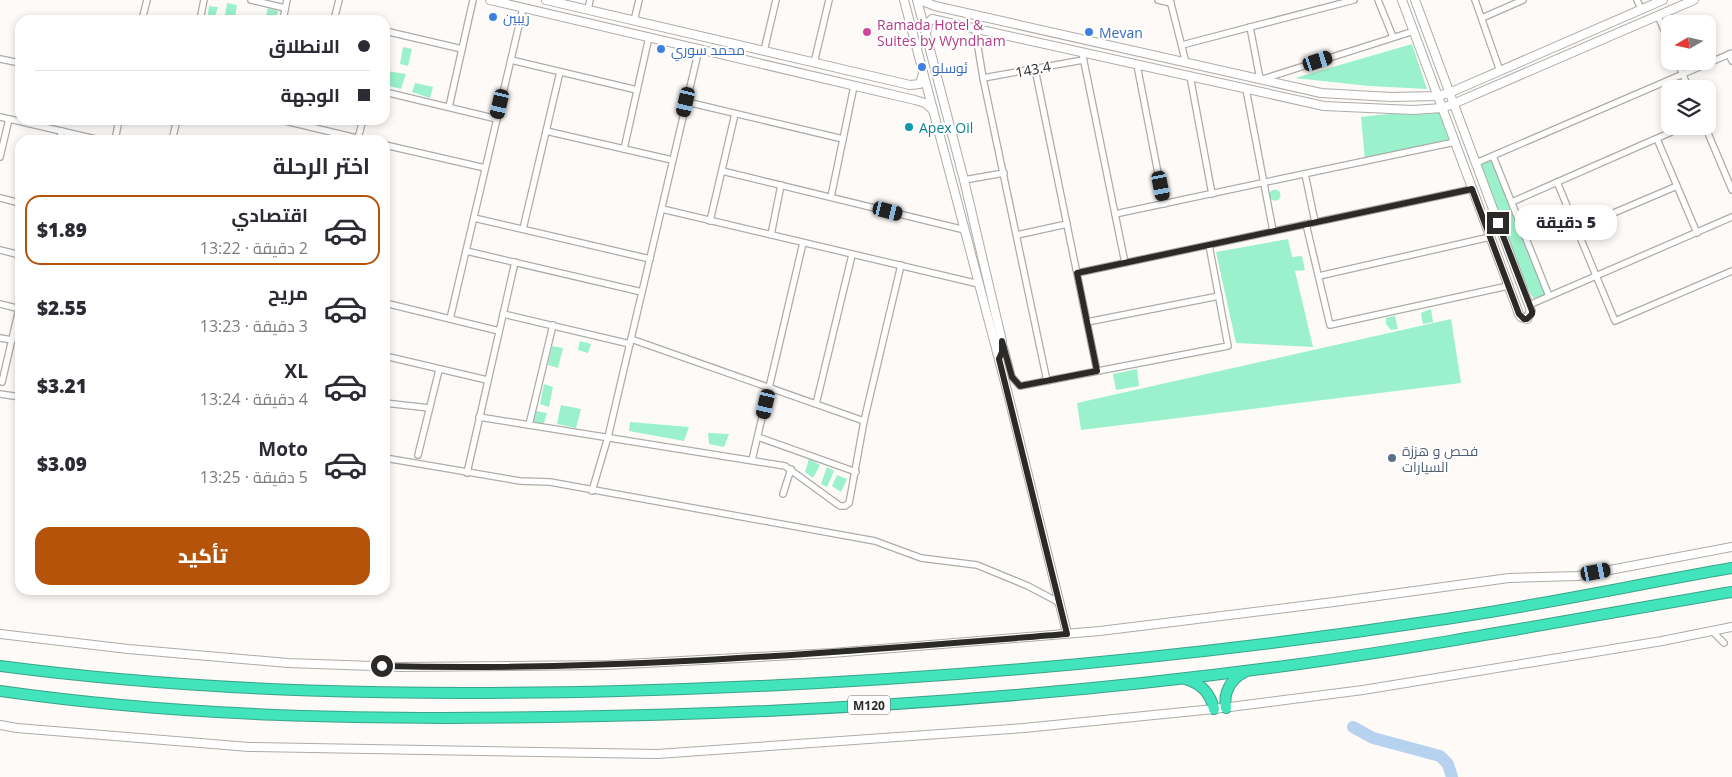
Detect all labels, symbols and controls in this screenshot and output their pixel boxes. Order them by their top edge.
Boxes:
place label: ريبين [503,8,530,27]
marker: ريبين [487,11,499,23]
place label: Ramada Hotel & Suites by Wyndham [877,15,1006,50]
north arrow [1661,15,1716,70]
map controls [1661,15,1716,135]
place label: Mevan [1099,23,1143,42]
marker: Ramada Hotel & Suites by Wyndham [861,26,873,38]
marker: Mevan [1083,26,1095,38]
text: الانطلاق [269,33,340,59]
place label: محمد سوري [671,40,745,62]
marker: محمد سوري [655,43,667,55]
car [1301,49,1334,73]
street label: 143.4 [1014,56,1052,82]
place label: ئوسلو [932,58,968,77]
marker: ئوسلو [916,61,928,73]
button: layers [1661,80,1716,135]
text: الوجهة [280,82,340,108]
car [675,86,696,118]
car [489,88,510,120]
place label: Apex Oil [919,118,973,137]
marker: Apex Oil [903,121,915,133]
text: اختر الرحلة [273,150,370,180]
car [1150,170,1171,202]
car [871,200,904,222]
text: اقتصادي [232,202,308,228]
callout: 5 دقيقة [1516,206,1618,240]
icon: car [323,208,368,253]
text: 5 دقيقة [1536,211,1596,233]
route end [1487,212,1509,234]
text: $1.89 [37,217,87,243]
text: 2 دقيقة · 13:22 [200,237,308,259]
text: مريح [268,280,308,306]
icon: car [323,286,368,331]
text: $2.55 [37,295,87,321]
text: 3 دقيقة · 13:23 [200,315,308,337]
text: XL [285,358,308,384]
icon: car [323,364,368,409]
text: $3.21 [37,373,87,399]
text: 4 دقيقة · 13:24 [200,388,308,410]
car [755,388,776,420]
text: Moto [258,436,308,462]
place label: فحص و هززة السيارات [1402,441,1478,476]
icon: car [323,442,368,487]
text: $3.09 [37,451,87,477]
marker: فحص و هززة السيارات [1386,452,1398,464]
text: 5 دقيقة · 13:25 [200,466,308,488]
button: تأكيد [35,527,370,585]
car [1579,562,1612,582]
route start [371,655,393,677]
road number: M120 [848,696,890,714]

